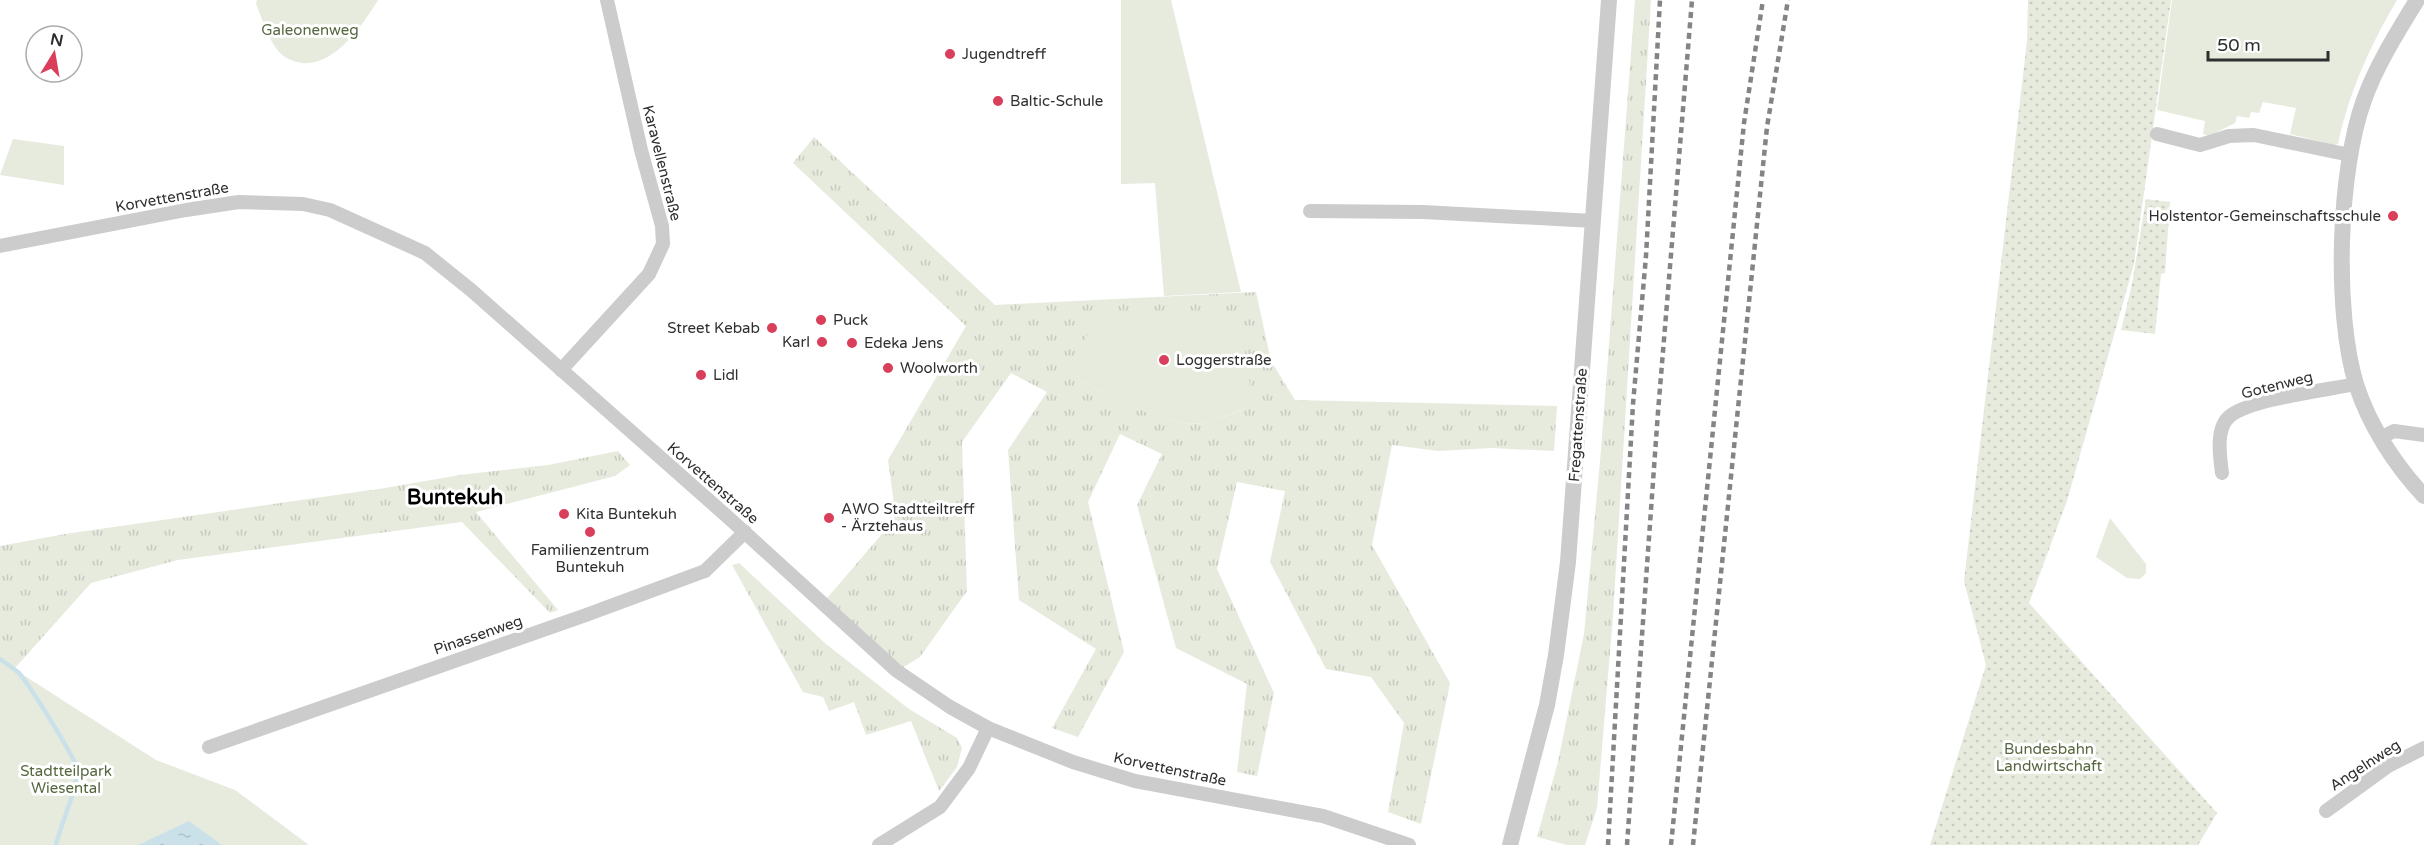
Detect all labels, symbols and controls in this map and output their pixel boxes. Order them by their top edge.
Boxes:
park label: Galeonenweg [261,21,359,39]
north arrow [24,24,84,84]
scale bar [2208,24,2328,62]
text: N [48,29,65,51]
text: 50 m [2217,34,2261,56]
place label: Jugendtreff [962,45,1046,63]
marker: Jugendtreff [943,47,957,61]
place label: Baltic-Schule [1010,92,1103,110]
marker: Baltic-Schule [991,94,1005,108]
street label: Karavellenstraße [639,103,685,223]
street label: Korvettenstraße [114,178,230,216]
place label: Holstentor-Gemeinschaftsschule [2149,207,2381,225]
marker: Holstentor-Gemeinschaftsschule [2386,209,2400,223]
place label: Puck [833,311,868,329]
marker: Puck [814,313,828,327]
place label: Street Kebab [667,319,760,337]
marker: Street Kebab [765,321,779,335]
place label: Karl [782,333,810,351]
place label: Edeka Jens [864,334,944,352]
marker: Karl [815,335,829,349]
marker: Edeka Jens [845,336,859,350]
place label: Loggerstraße [1176,351,1272,369]
marker: Loggerstraße [1157,353,1171,367]
place label: Woolworth [900,359,978,377]
marker: Woolworth [881,361,895,375]
place label: Lidl [713,366,739,384]
street label: Fregattenstraße [1565,367,1591,483]
street label: Gotenweg [2239,367,2315,403]
marker: Lidl [694,368,708,382]
street label: Korvettenstraße [664,439,762,527]
district label: Buntekuh [407,485,503,510]
place label: AWO Stadtteiltreff - Ärztehaus [841,500,975,535]
place label: Kita Buntekuh [576,505,677,523]
marker: Kita Buntekuh [557,507,571,521]
marker: AWO Stadtteiltreff - Ärztehaus [822,511,836,525]
marker: Familienzentrum Buntekuh [583,525,597,539]
place label: Familienzentrum Buntekuh [531,541,649,576]
street label: Pinassenweg [431,611,525,659]
street label: Angelnweg [2326,735,2404,795]
park label: Bundesbahn Landwirtschaft [1996,740,2103,775]
street label: Korvettenstraße [1112,748,1228,790]
park label: Stadtteilpark Wiesental [20,762,112,797]

